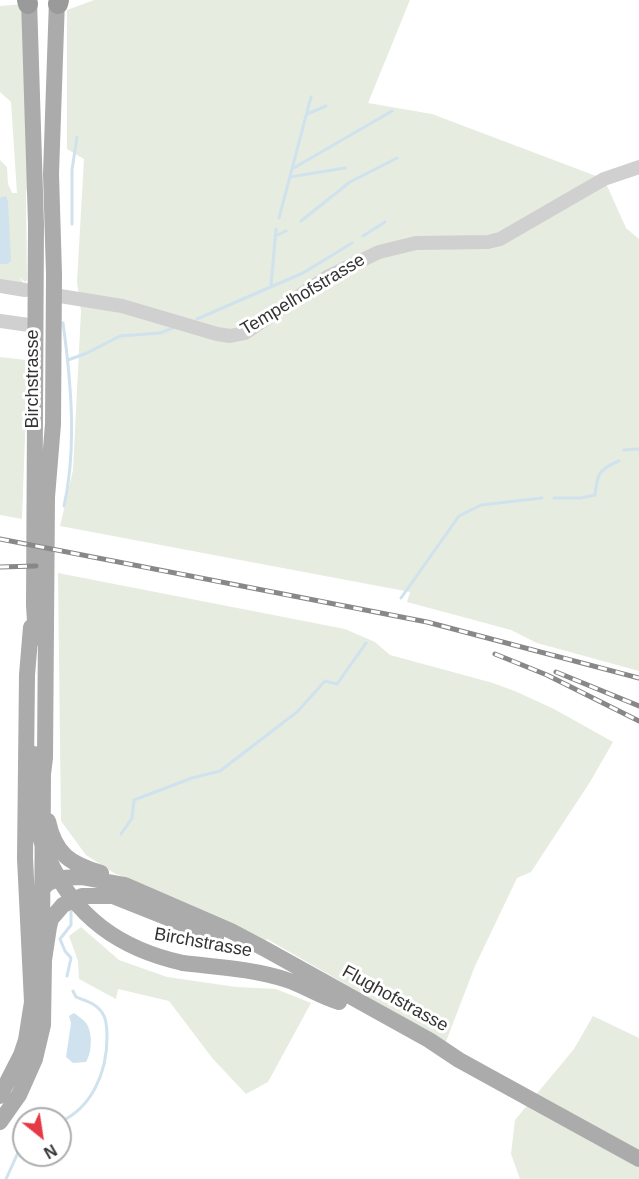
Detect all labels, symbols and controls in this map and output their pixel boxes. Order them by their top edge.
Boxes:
street label: Tempelhofstrasse [237,249,369,341]
street label: Birchstrasse [22,329,44,429]
street label: Birchstrasse [152,924,254,962]
street label: Flughofstrasse [338,961,452,1037]
north arrow [12,1107,72,1167]
text: N [41,1141,60,1162]

